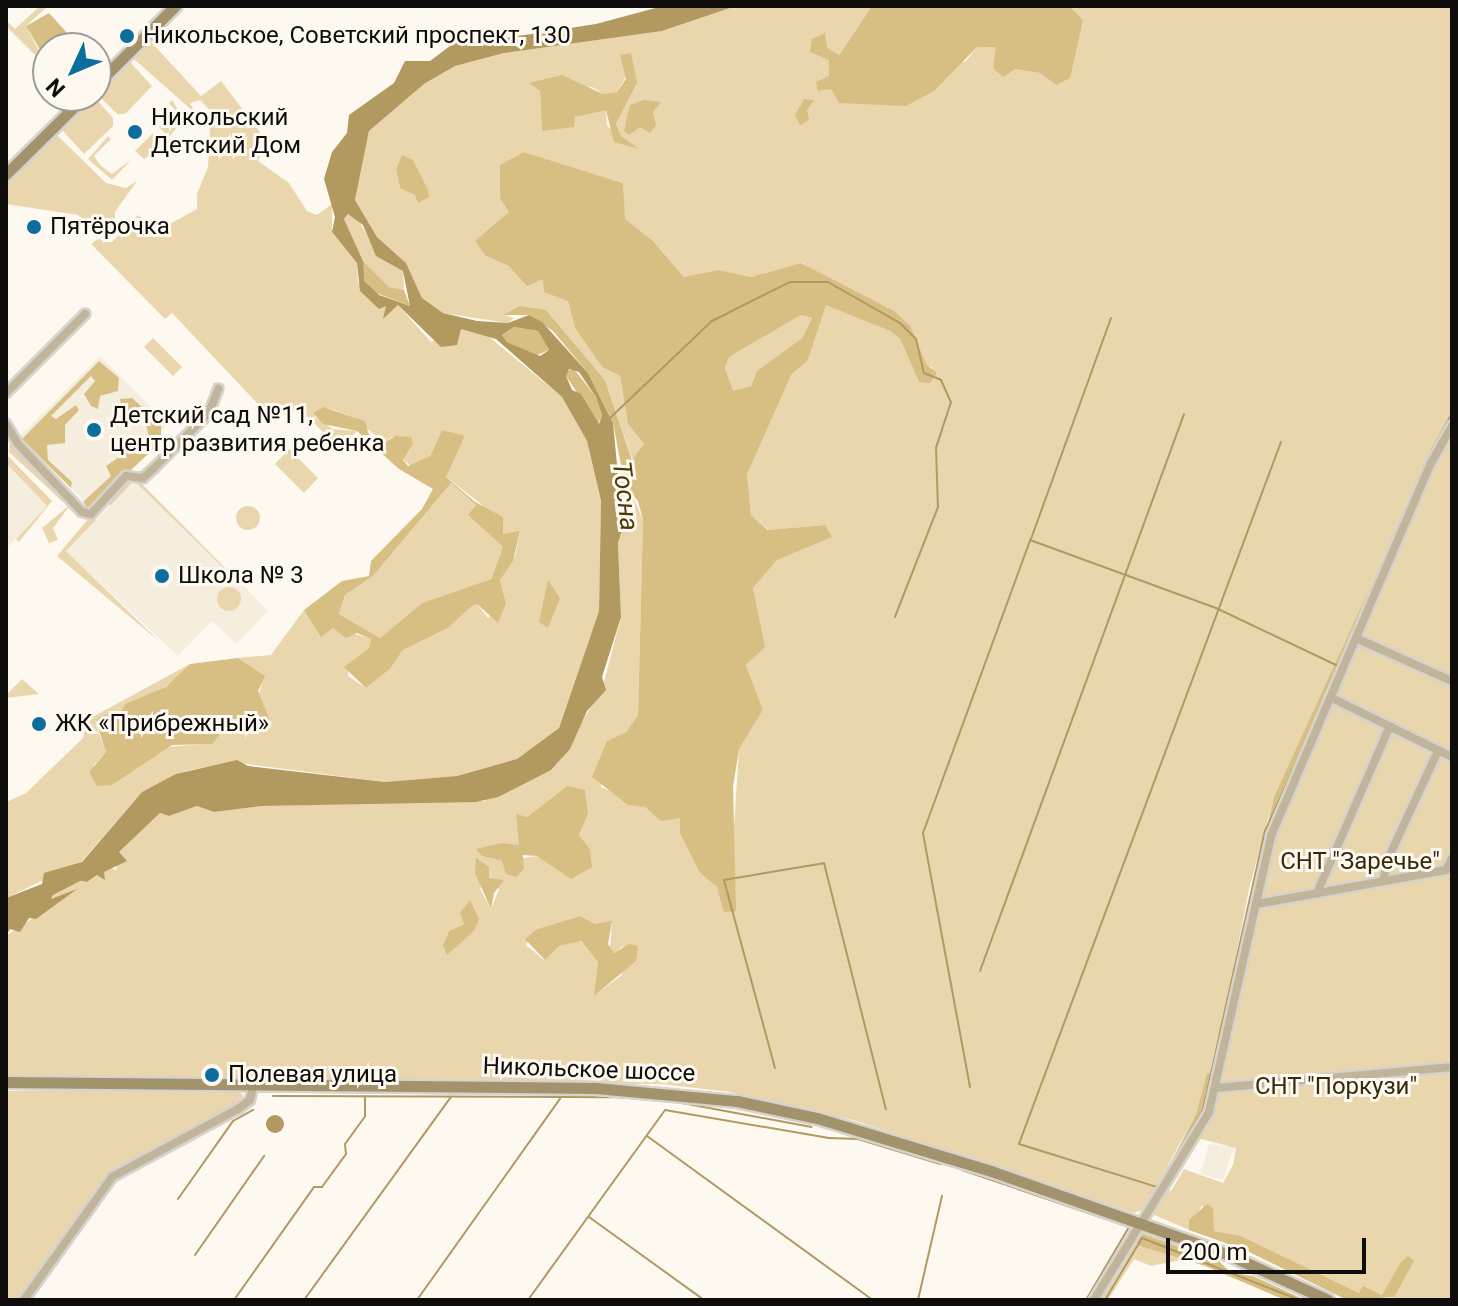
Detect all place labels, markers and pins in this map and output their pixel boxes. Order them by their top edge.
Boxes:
place label: Никольское, Советский проспект, 130 [143,22,571,50]
marker: Никольское, Советский проспект, 130 [118,27,136,45]
place label: Никольский Детский Дом [151,104,301,160]
marker: Никольский Детский Дом [126,123,144,141]
place label: Пятёрочка [50,213,170,241]
marker: Пятёрочка [25,218,43,236]
place label: Детский сад №11, центр развития ребенка [110,402,385,458]
marker: Детский сад №11, центр развития ребенка [85,421,103,439]
place label: Школа № 3 [178,562,304,590]
marker: Школа № 3 [153,567,171,585]
place label: ЖК «Прибрежный» [55,710,269,738]
marker: ЖК «Прибрежный» [30,715,48,733]
place label: Полевая улица [228,1061,397,1089]
marker: Полевая улица [203,1066,221,1084]

